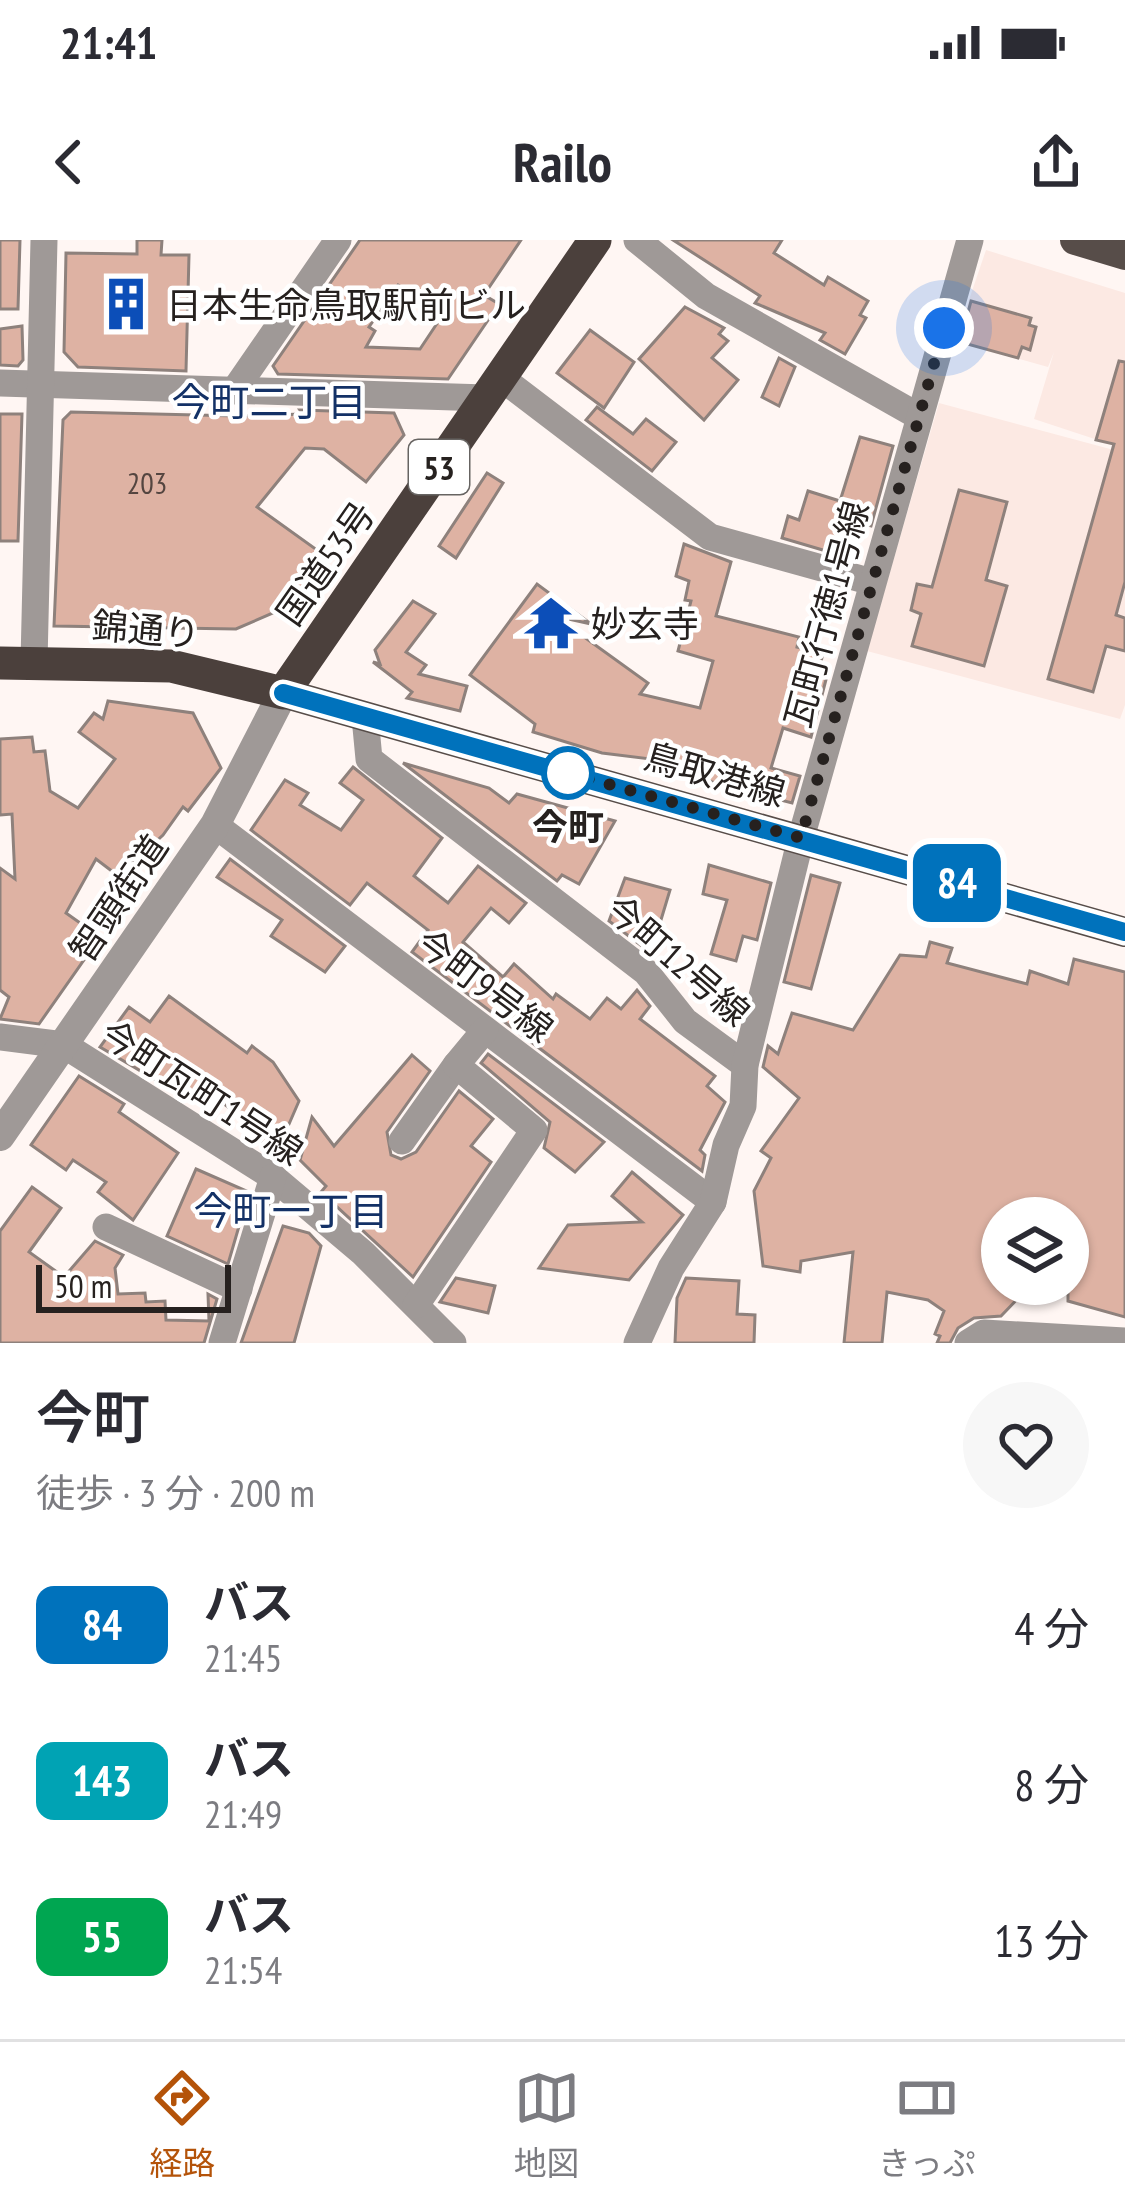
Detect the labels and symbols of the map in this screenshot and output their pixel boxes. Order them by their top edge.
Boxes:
building icon: 日本生命鳥取駅前ビル [97,275,155,333]
place label: 日本生命鳥取駅前ビル [166,281,526,328]
your location [914,298,974,358]
district label: 今町二丁目 [171,376,367,427]
road number: 53 [409,440,469,494]
house number: 203 [127,463,167,502]
street label: 国道53号 [265,492,385,634]
street label: 瓦町行徳1号線 [773,496,879,732]
temple icon: 妙玄寺 [522,594,580,652]
place label: 妙玄寺 [591,600,699,647]
street label: 錦通り [90,601,202,657]
street label: 鳥取港線 [639,732,791,816]
marker: 今町 [543,748,593,798]
place label: 今町 [532,803,604,850]
street label: 智頭街道 [58,825,178,971]
line badge: 84 [903,844,1011,922]
street label: 今町12号線 [596,884,760,1036]
street label: 今町9号線 [407,918,563,1052]
street label: 今町瓦町1号線 [92,1009,312,1175]
district label: 今町一丁目 [193,1185,389,1236]
scale bar [36,1259,231,1312]

